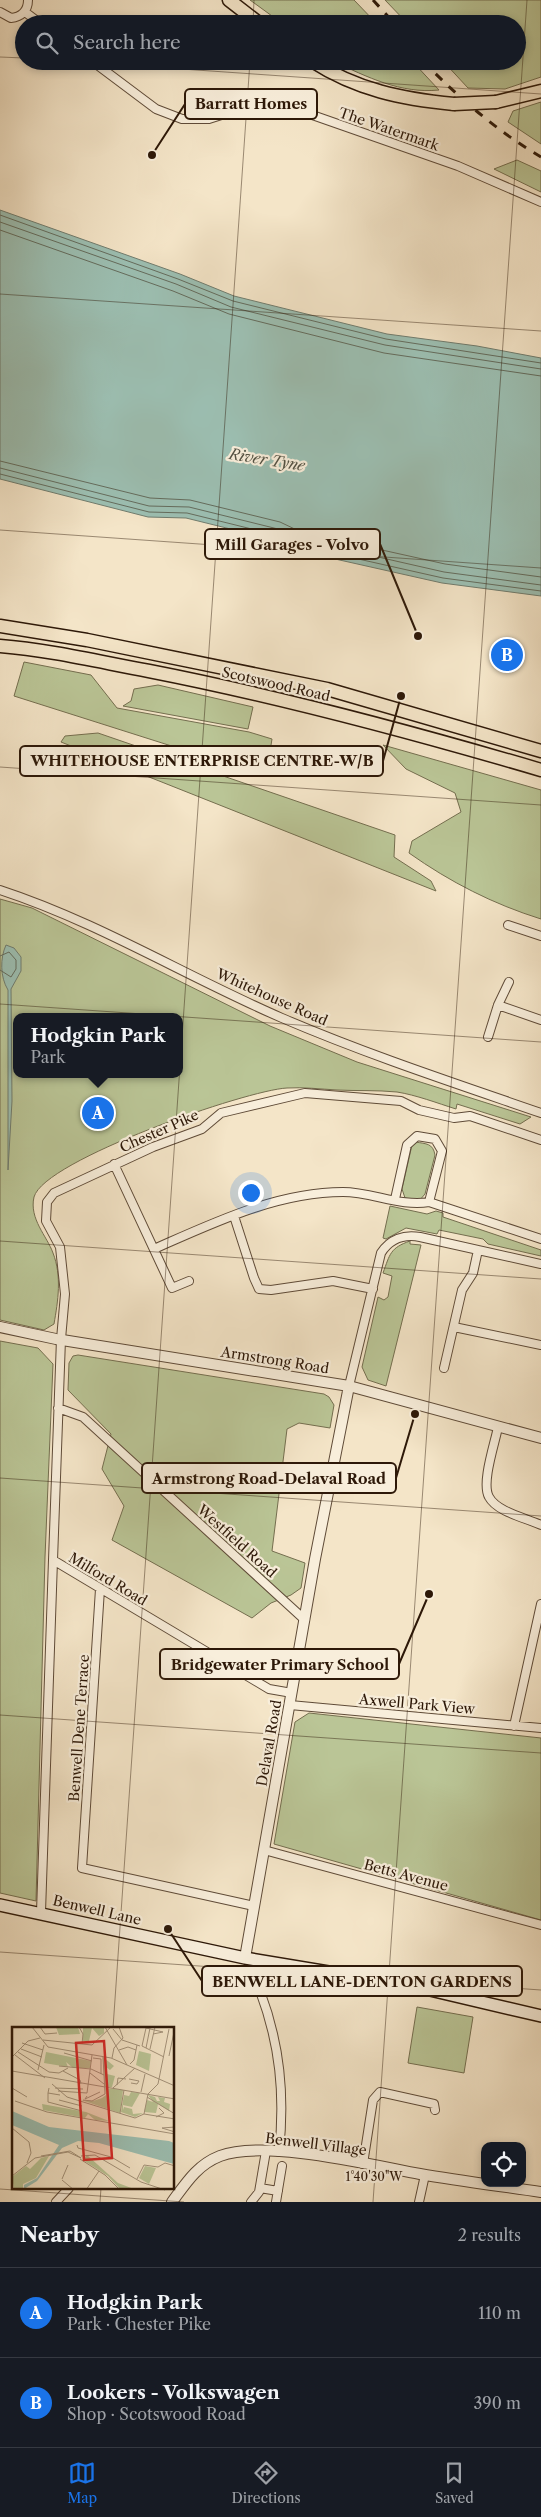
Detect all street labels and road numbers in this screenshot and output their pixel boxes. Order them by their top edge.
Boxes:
street label: The Watermark [336,103,442,155]
street label: Scotswood Road [220,663,332,705]
street label: Whitehouse Road [213,964,331,1030]
street label: Chester Pike [117,1106,201,1156]
street label: Armstrong Road [219,1342,331,1377]
street label: Westfield Road [193,1500,281,1582]
street label: Milford Road [65,1548,151,1610]
street label: Benwell Dene Terrace [65,1654,93,1802]
street label: Axwell Park View [357,1690,476,1718]
street label: Delaval Road [253,1698,286,1788]
street label: Betts Avenue [362,1855,450,1895]
street label: Benwell Lane [51,1891,143,1929]
street label: Benwell Village [264,2129,368,2159]

